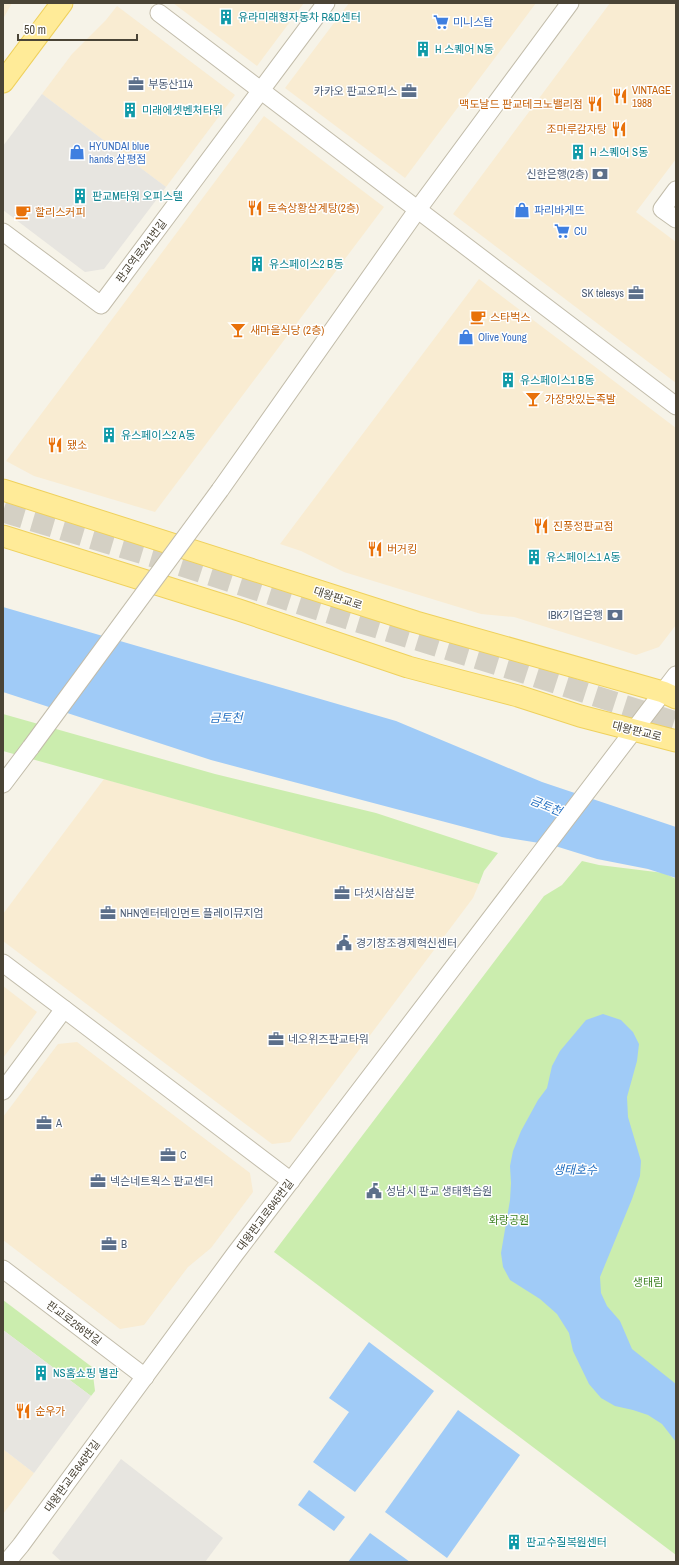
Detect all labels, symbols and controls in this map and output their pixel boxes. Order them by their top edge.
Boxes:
building icon: 유라미래형자동차 R&D센터 [217,8,235,26]
place label: 유라미래형자동차 R&D센터 [238,10,361,24]
supermarket icon: 미니스탑 [432,13,450,31]
place label: 미니스탑 [453,15,493,29]
scale bar [18,16,137,42]
text: 50 m [24,22,46,38]
building icon: H 스퀘어 N동 [414,40,432,58]
place label: H 스퀘어 N동 [435,42,494,56]
office icon: 부동산114 [127,75,145,93]
place label: 부동산114 [148,77,193,91]
office icon: 카카오 판교오피스 [400,82,418,100]
place label: VINTAGE 1988 [632,83,671,110]
place label: 카카오 판교오피스 [314,84,397,98]
restaurant icon: VINTAGE 1988 [611,87,629,105]
restaurant icon: 맥도날드 판교테크노밸리점 [586,95,604,113]
place label: 맥도날드 판교테크노밸리점 [459,97,583,111]
building icon: 미래에셋벤처타워 [121,101,139,119]
place label: 미래에셋벤처타워 [142,103,223,117]
restaurant icon: 조마루감자탕 [610,120,628,138]
place label: 조마루감자탕 [546,122,607,136]
place label: HYUNDAI blue hands 삼평점 [89,139,149,166]
shop icon: HYUNDAI blue hands 삼평점 [68,143,86,161]
building icon: H 스퀘어 S동 [569,143,587,161]
place label: H 스퀘어 S동 [590,145,648,159]
bank icon: 신한은행(2층) [591,165,609,183]
place label: 신한은행(2층) [526,167,588,181]
building icon: 판교M타워 오피스텔 [71,187,89,205]
place label: 판교M타워 오피스텔 [92,189,183,203]
restaurant icon: 토속상황삼계탕(2층) [246,199,264,217]
place label: 토속상황삼계탕(2층) [267,201,359,215]
shop icon: 파리바게뜨 [513,201,531,219]
cafe icon: 할리스커피 [14,203,32,221]
place label: 파리바게뜨 [534,203,585,217]
place label: 할리스커피 [35,205,86,219]
street label: 판교역로241번길 [113,217,169,285]
supermarket icon: CU [553,222,571,240]
place label: CU [574,224,587,238]
building icon: 유스페이스2 B동 [248,255,266,273]
place label: 유스페이스2 B동 [269,257,343,271]
office icon: SK telesys [627,284,645,302]
place label: SK telesys [581,286,624,300]
cafe icon: 스타벅스 [469,308,487,326]
place label: 스타벅스 [490,310,530,324]
bar icon: 새마을식당 (2층) [229,321,247,339]
place label: 새마을식당 (2층) [250,323,324,337]
shop icon: Olive Young [457,328,475,346]
place label: Olive Young [478,330,527,344]
building icon: 유스페이스1 B동 [499,371,517,389]
place label: 유스페이스1 B동 [520,373,594,387]
bar icon: 가장맛있는족발 [524,390,542,408]
place label: 가장맛있는족발 [545,392,616,406]
building icon: 유스페이스2 A동 [100,426,118,444]
place label: 유스페이스2 A동 [121,428,195,442]
restaurant icon: 됐소 [46,436,64,454]
place label: 됐소 [67,438,87,452]
restaurant icon: 진풍정판교점 [532,517,550,535]
place label: 진풍정판교점 [553,519,614,533]
restaurant icon: 버거킹 [366,540,384,558]
place label: 버거킹 [387,542,417,556]
building icon: 유스페이스1 A동 [525,548,543,566]
place label: 유스페이스1 A동 [546,550,620,564]
street label: 대왕판교로 [312,584,364,612]
bank icon: IBK기업은행 [606,606,624,624]
place label: IBK기업은행 [548,608,603,622]
water label: 금토천 [209,710,245,726]
street label: 대왕판교로 [611,718,663,744]
water label: 금토천 [528,792,566,820]
office icon: 다섯시삼십분 [333,884,351,902]
place label: 다섯시삼십분 [354,886,415,900]
office icon: NHN엔터테인먼트 플레이뮤지엄 [99,904,117,922]
place label: NHN엔터테인먼트 플레이뮤지엄 [120,906,263,920]
public building icon: 경기창조경제혁신센터 [335,934,353,952]
place label: 경기창조경제혁신센터 [356,936,457,950]
office icon: 네오위즈판교타워 [267,1030,285,1048]
place label: 네오위즈판교타워 [288,1032,369,1046]
office icon: A [35,1114,53,1132]
place label: A [55,1116,63,1130]
office icon: C [159,1146,177,1164]
place label: C [180,1148,187,1162]
water label: 생태호수 [553,1162,598,1178]
office icon: 넥슨네트웍스 판교센터 [89,1172,107,1190]
place label: 넥슨네트웍스 판교센터 [110,1174,214,1188]
street label: 대왕판교로645번길 [234,1176,296,1254]
public building icon: 성남시 판교 생태학습원 [365,1182,383,1200]
place label: 성남시 판교 생태학습원 [386,1184,492,1198]
park label: 화랑공원 [489,1213,529,1227]
office icon: B [100,1235,118,1253]
place label: B [121,1237,127,1251]
park label: 생태림 [633,1275,663,1289]
street label: 판교로256번길 [44,1298,104,1348]
building icon: NS홈쇼핑 별관 [32,1364,50,1382]
place label: NS홈쇼핑 별관 [53,1366,119,1380]
restaurant icon: 순우가 [14,1402,32,1420]
place label: 순우가 [35,1404,65,1418]
street label: 대왕판교로645번길 [41,1437,103,1515]
building icon: 판교수질복원센터 [505,1533,523,1551]
place label: 판교수질복원센터 [526,1535,607,1549]

